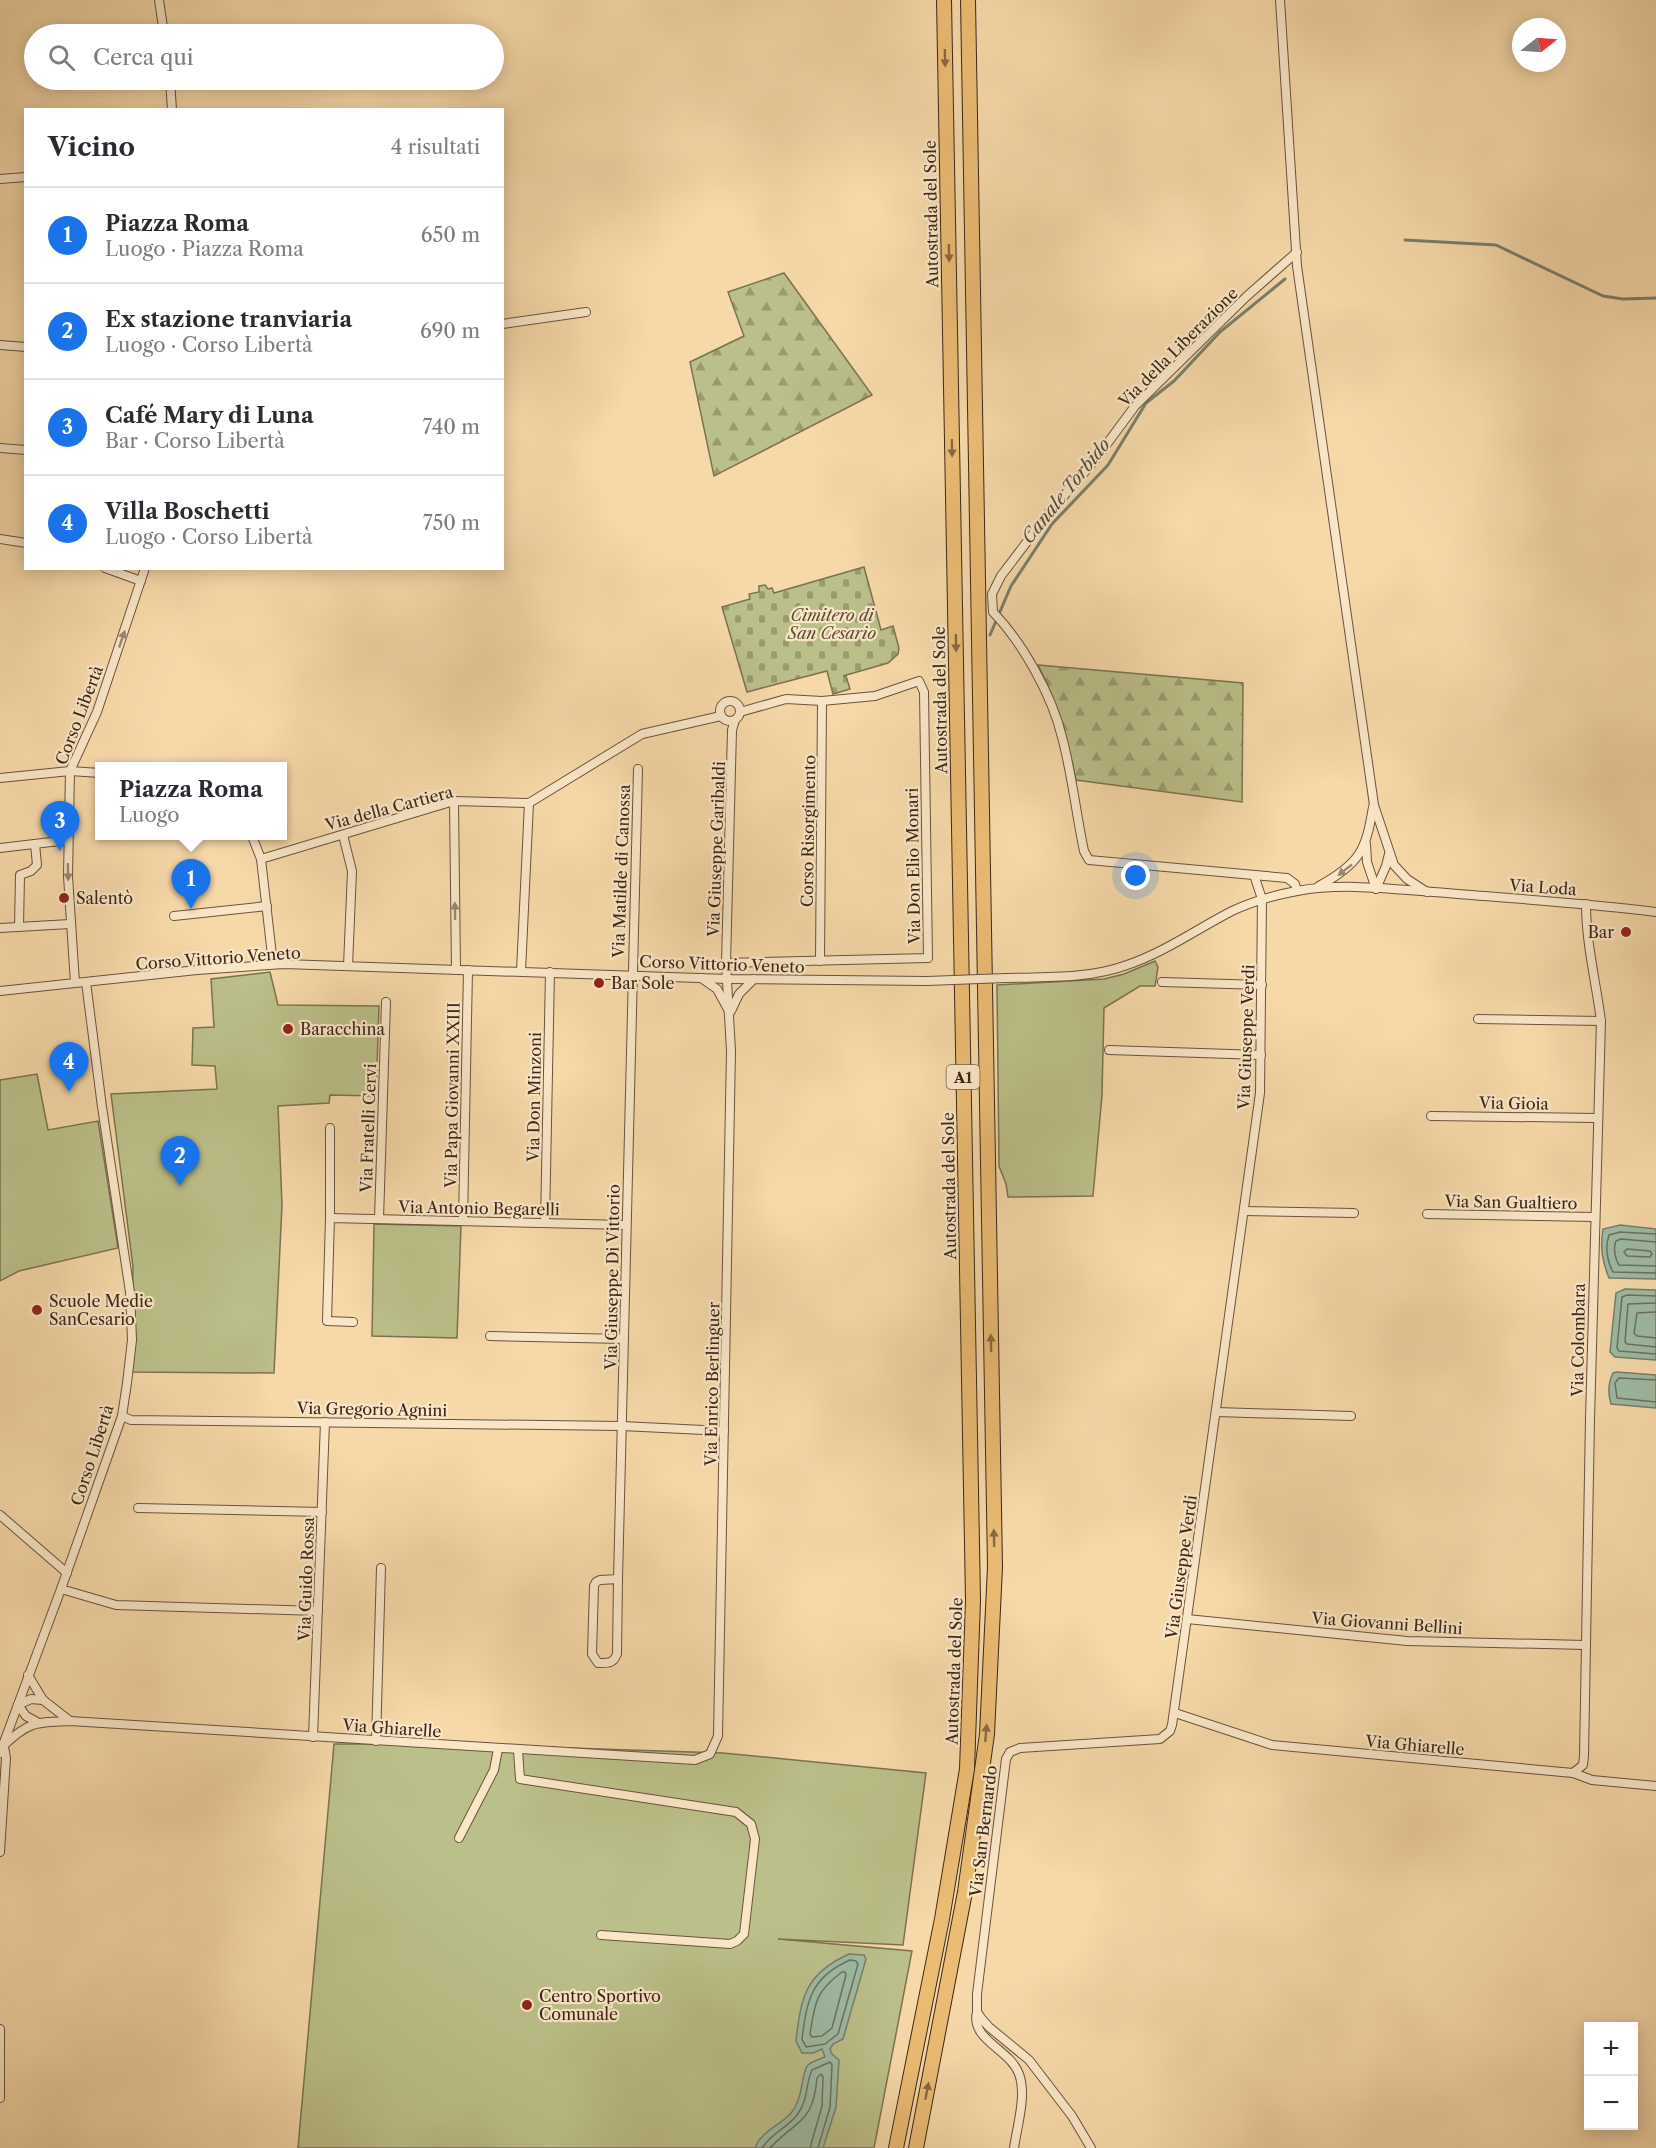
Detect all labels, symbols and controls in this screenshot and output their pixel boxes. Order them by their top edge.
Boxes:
north arrow [1512,18,1566,72]
search box [24,24,504,90]
icon: search [45,41,78,74]
text: Cerca qui [93,44,194,71]
one-way arrow [940,49,950,68]
text: Vicino [48,131,135,163]
text: 4 risultati [391,135,480,159]
street label: Autostrada del Sole [920,140,942,289]
text: Piazza Roma [105,210,249,237]
text: 1 [63,223,72,247]
text: 650 m [421,223,480,247]
text: Luogo · Piazza Roma [105,237,304,261]
one-way arrow [944,244,953,263]
street label: Via della Liberazione [1113,283,1242,412]
text: Ex stazione tranviaria [105,306,352,333]
text: 2 [62,319,73,343]
text: 690 m [420,319,480,343]
text: Luogo · Corso Libertà [105,333,313,357]
text: Café Mary di Luna [105,402,314,429]
text: 3 [62,415,73,439]
text: 740 m [423,415,480,439]
text: Bar · Corso Libertà [105,429,285,453]
water label: Canale Torbido [1017,434,1115,548]
one-way arrow [947,439,957,458]
text: Villa Boschetti [105,498,270,525]
text: 4 [62,511,73,535]
text: 750 m [423,511,480,535]
text: Luogo · Corso Libertà [105,525,313,549]
park label: Cimitero di San Cesario [787,605,876,643]
street label: Autostrada del Sole [929,626,951,775]
one-way arrow [117,630,127,648]
one-way arrow [951,634,960,653]
street label: Corso Libertà [51,662,107,767]
street label: Corso Risorgimento [797,754,819,907]
street label: Via Giuseppe Garibaldi [703,761,729,938]
popup [95,762,287,840]
text: Piazza Roma [119,776,263,803]
street label: Via della Cartiera [322,781,456,835]
street label: Via Matilde di Canossa [608,783,634,959]
street label: Via Don Elio Monari [902,788,924,945]
pin: 3 [40,802,80,851]
text: Luogo [119,803,179,827]
pin: 1 [172,860,210,909]
your location [1121,861,1150,890]
one-way arrow [64,862,73,881]
one-way arrow [1337,863,1353,876]
street label: Via Loda [1508,875,1578,899]
place label: Salentò [76,888,133,908]
marker: Salentò [57,891,71,905]
one-way arrow [450,902,460,921]
place label: Bar [1588,922,1614,942]
marker: Bar [1619,925,1633,939]
street label: Corso Vittorio Veneto [135,942,301,974]
street label: Corso Vittorio Veneto [639,951,805,977]
street label: Via Giuseppe Verdi [1233,964,1259,1111]
place label: Bar Sole [611,973,674,993]
marker: Bar Sole [592,976,606,990]
street label: Via Papa Giovanni XXIII [440,1002,464,1189]
place label: Baracchina [300,1019,385,1039]
marker: Baracchina [281,1022,295,1036]
street label: Via Don Minzoni [523,1032,545,1163]
pin: 4 [50,1042,88,1092]
street label: Via Fratelli Cervi [356,1063,380,1194]
road number: A1 [946,1065,980,1089]
street label: Via Gioia [1478,1092,1550,1114]
street label: Autostrada del Sole [938,1112,960,1261]
pin: 2 [160,1136,200,1186]
street label: Via Giuseppe Di Vittorio [600,1184,624,1371]
street label: Via San Gualtiero [1443,1191,1578,1213]
street label: Via Antonio Begarelli [397,1197,560,1219]
street label: Via Colombara [1567,1282,1589,1398]
place label: Scuole Medie SanCesario [49,1291,153,1329]
street label: Via Enrico Berlinguer [701,1301,723,1467]
marker: Scuole Medie SanCesario [30,1303,44,1317]
one-way arrow [986,1333,996,1352]
street label: Via Gregorio Agnini [296,1398,448,1420]
street label: Corso Libertà [66,1402,118,1508]
street label: Via Giuseppe Verdi [1161,1494,1201,1641]
street label: Via Guido Rossa [294,1516,318,1642]
one-way arrow [990,1528,999,1547]
street label: Autostrada del Sole [941,1597,967,1746]
street label: Via Giovanni Bellini [1310,1608,1463,1638]
street label: Via Ghiarelle [341,1714,442,1741]
one-way arrow [982,1723,991,1742]
street label: Via Ghiarelle [1364,1731,1465,1759]
street label: Via San Bernardo [965,1764,1001,1899]
place label: Centro Sportivo Comunale [539,1986,661,2024]
marker: Centro Sportivo Comunale [520,1998,534,2012]
map controls [1584,2022,1638,2130]
button: + [1584,2022,1638,2076]
button: − [1584,2076,1638,2130]
one-way arrow [923,2081,932,2100]

